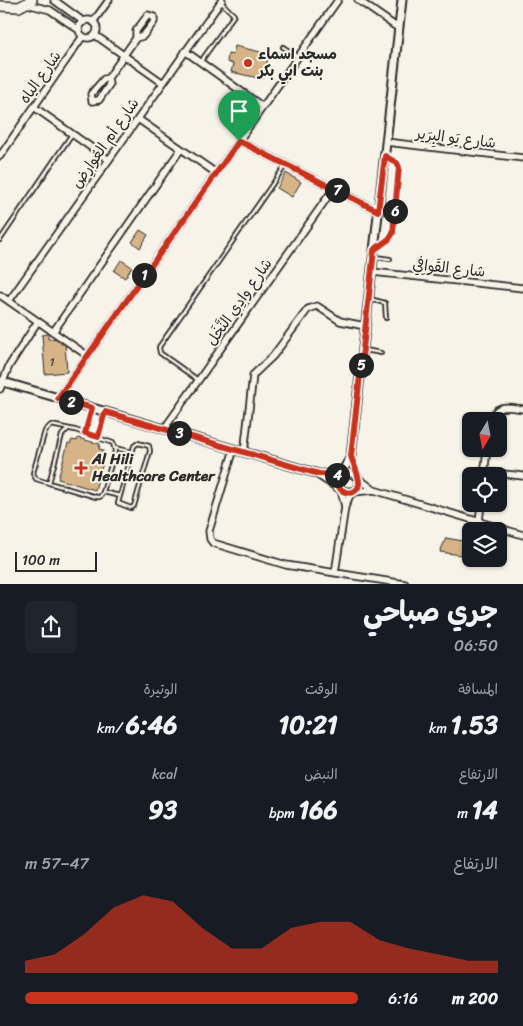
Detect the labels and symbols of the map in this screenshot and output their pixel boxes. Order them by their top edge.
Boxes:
place label: مسجد اسماء بنت ابي بكر [256,41,337,85]
street label: شارع الياه [12,45,68,109]
marker: مسجد اسماء بنت ابي بكر [242,57,254,69]
pin [218,90,260,141]
street label: شارع أم العُوارِض [64,92,146,194]
street label: شارع يَو البِرَير [413,120,497,156]
pin: 7 [324,178,350,202]
pin: 6 [382,198,408,224]
street label: شارع القَوافِي [411,251,487,285]
street label: شارع وادِي النَّخَل [199,253,279,351]
pin: 1 [132,262,156,288]
house number: 1 [49,351,55,373]
pin: 5 [348,352,374,378]
pin: 2 [58,390,84,414]
north arrow [462,412,508,458]
pin: 3 [166,420,192,446]
place label: Al Hili Healthcare Center [91,446,216,489]
marker: Al Hili Healthcare Center [74,461,88,475]
pin: 4 [324,462,350,488]
scale bar [15,548,98,572]

